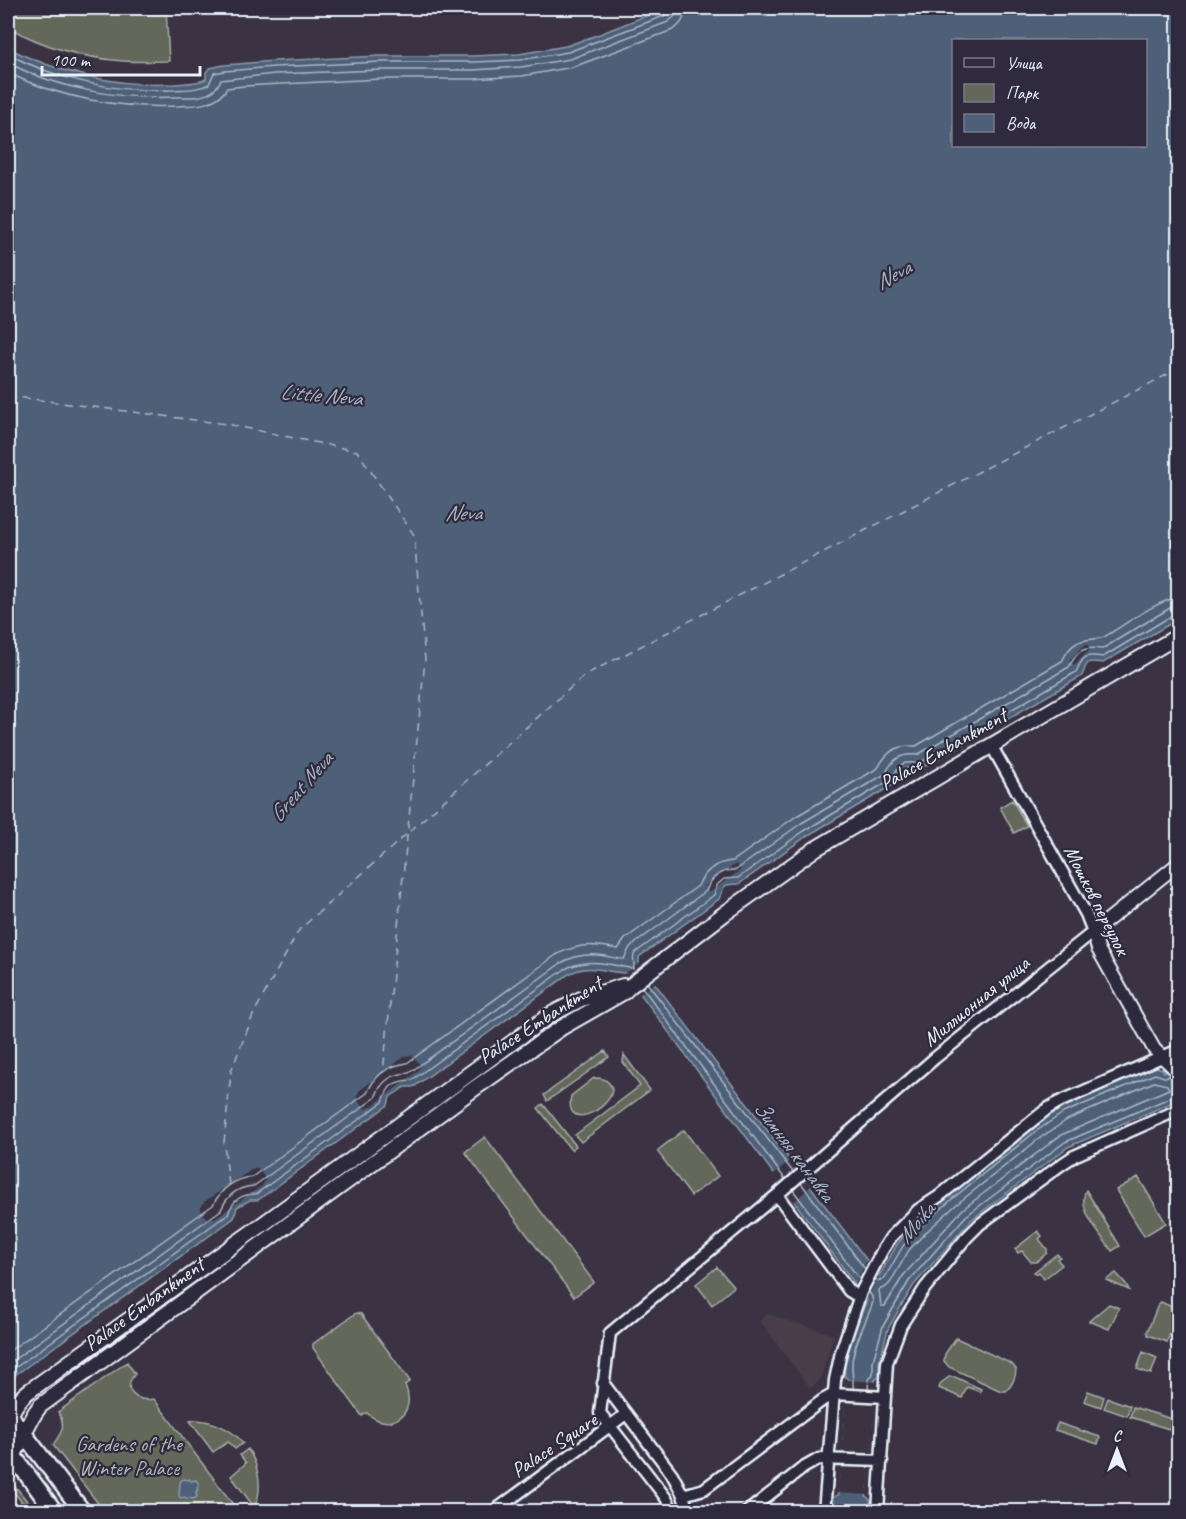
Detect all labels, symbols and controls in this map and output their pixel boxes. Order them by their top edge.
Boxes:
scale bar [42,39,200,77]
legend [952,39,1147,147]
text: 100 m [51,49,92,71]
text: Улица [1006,52,1043,74]
text: Парк [1006,82,1040,104]
text: Вода [1006,112,1037,134]
water label: Neva [870,253,918,296]
water label: Little Neva [279,378,365,413]
water label: Neva [445,499,484,527]
street label: Palace Embankment [875,701,1014,796]
water label: Great Neva [263,744,341,828]
street label: Мошков переулок [1058,841,1137,961]
street label: Миллионная улица [917,949,1036,1052]
street label: Palace Embankment [473,969,609,1070]
water label: Зимняя канавка [747,1095,843,1209]
water label: Moika [891,1195,943,1249]
street label: Palace Embankment [79,1250,212,1356]
street label: Palace Square [506,1406,603,1483]
north arrow [1087,1420,1147,1480]
text: С [1113,1426,1123,1446]
park label: Gardens of the Winter Palace [76,1431,184,1481]

